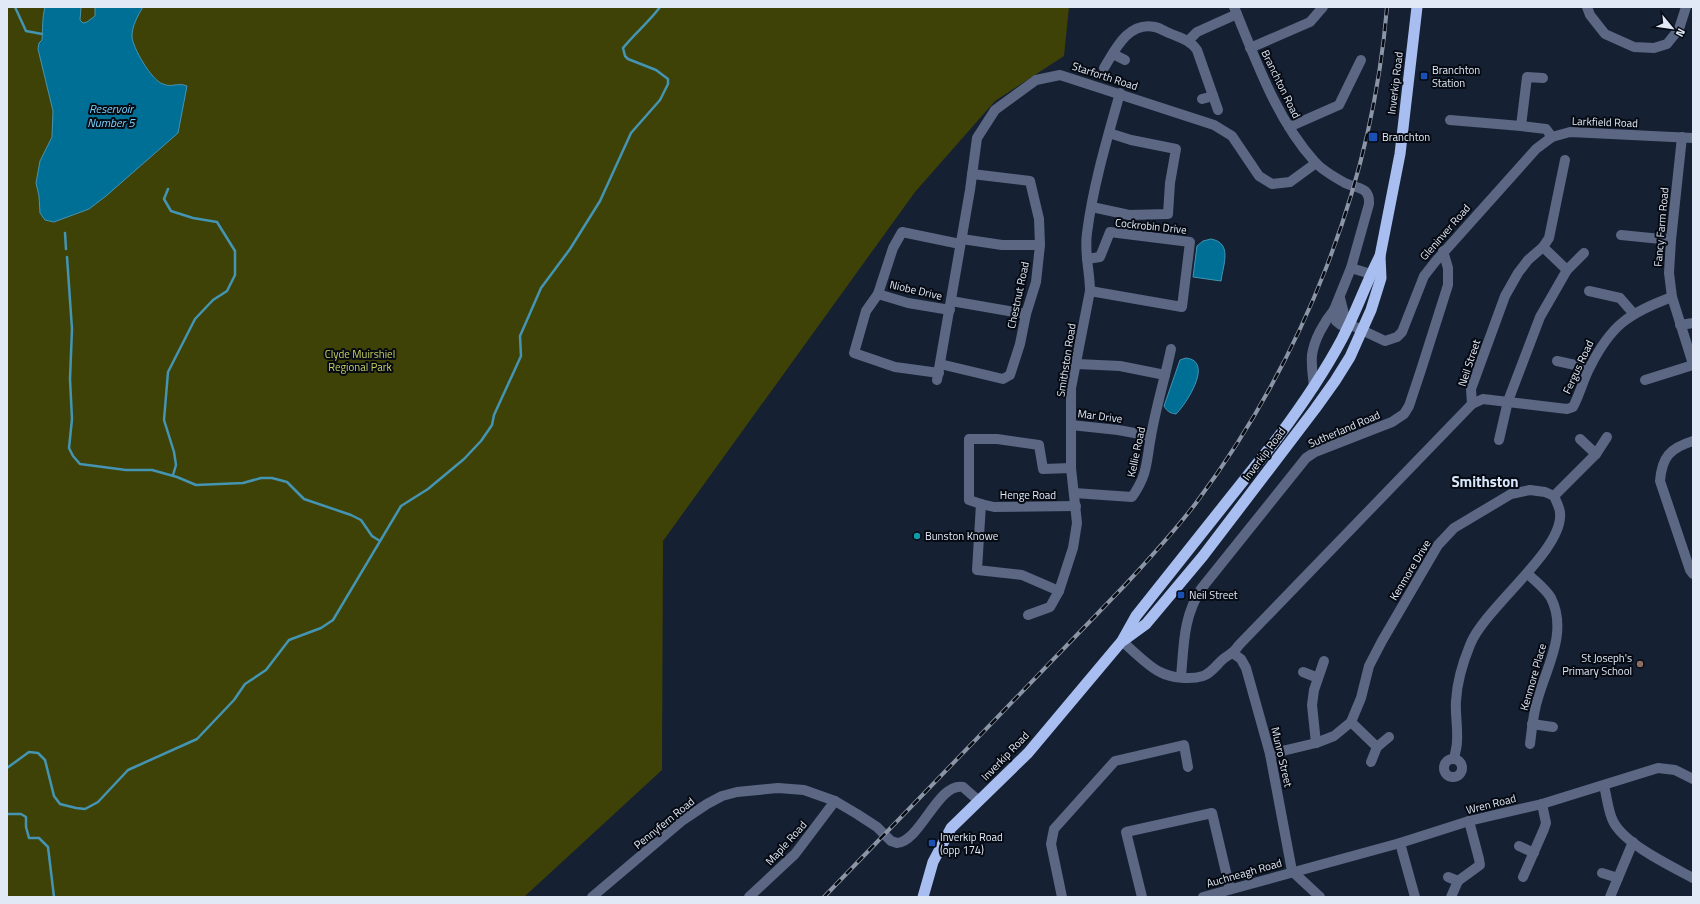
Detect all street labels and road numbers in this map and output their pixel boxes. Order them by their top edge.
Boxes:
street label: Branchton Road [1257,47,1305,121]
street label: Inverkip Road [1383,51,1407,115]
street label: Starforth Road [1070,58,1140,94]
street label: Larkfield Road [1572,113,1638,131]
street label: Fancy Farm Road [1650,187,1672,267]
street label: Gleninver Road [1416,200,1474,264]
street label: Cockrobin Drive [1114,214,1188,238]
street label: Chestnut Road [1003,260,1033,330]
street label: Niobe Drive [888,276,944,304]
street label: Smithston Road [1052,322,1080,398]
street label: Neil Street [1454,337,1484,389]
street label: Fergus Road [1559,337,1598,397]
street label: Mar Drive [1077,405,1124,427]
street label: Sutherland Road [1305,407,1383,451]
street label: Inverkip Road [1239,424,1289,484]
street label: Kellie Road [1123,425,1149,479]
street label: Henge Road [1000,487,1056,503]
street label: Kenmore Drive [1386,536,1435,603]
street label: Kenmore Place [1516,641,1550,712]
street label: Munro Street [1267,725,1297,789]
street label: Inverkip Road [977,728,1033,784]
street label: Wren Road [1464,790,1518,818]
street label: Pennyfern Road [630,793,698,853]
street label: Maple Road [762,817,810,869]
street label: Auchneagh Road [1204,855,1284,891]

